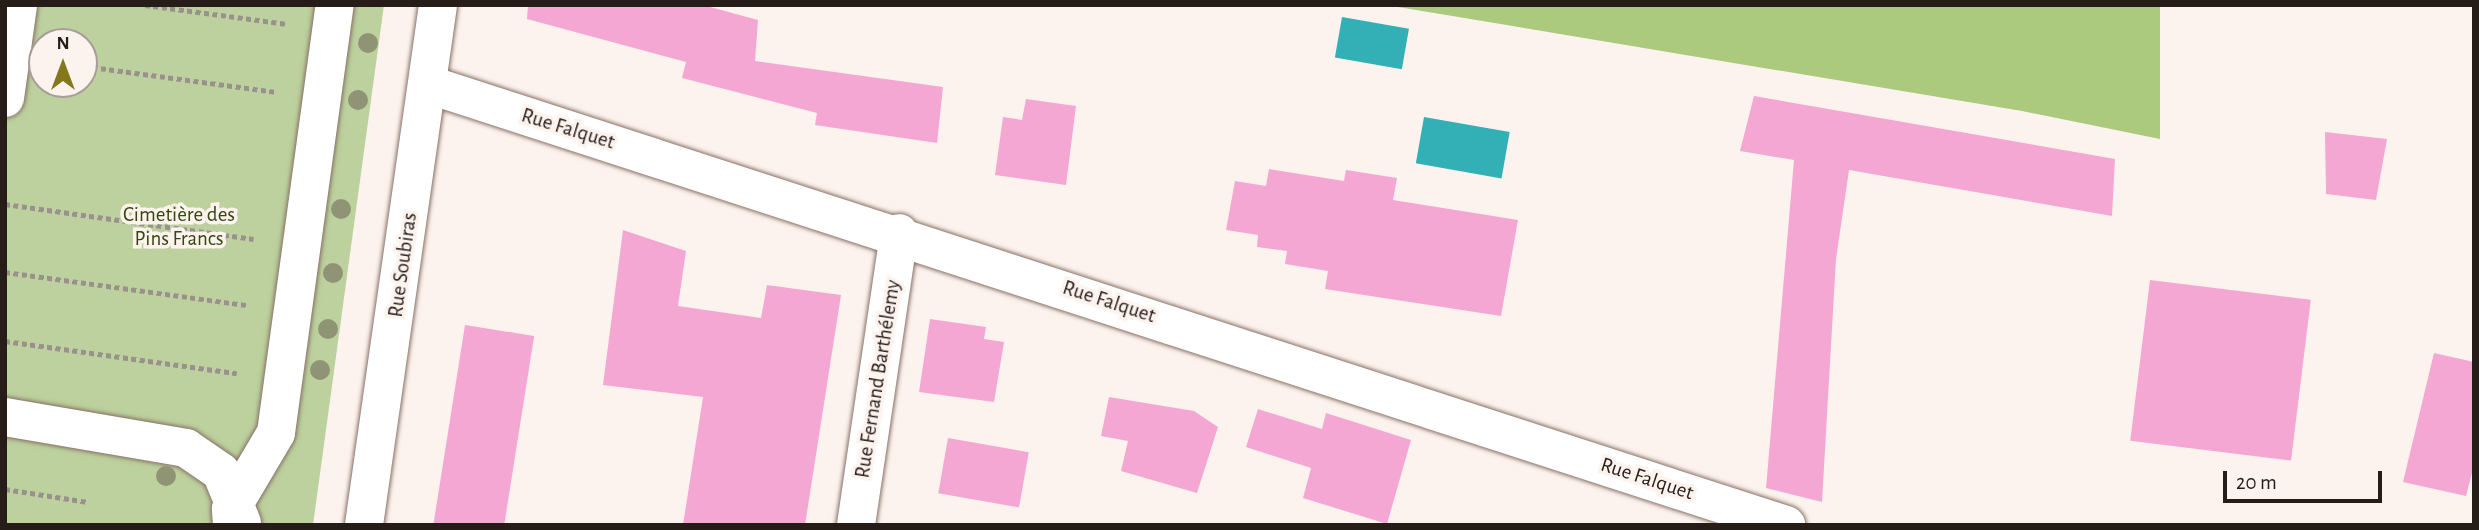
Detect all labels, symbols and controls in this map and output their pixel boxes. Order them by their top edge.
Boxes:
north arrow [28,28,98,98]
text: N [56,34,70,53]
street label: Rue Falquet [518,103,618,155]
park label: Cimetière des Pins Francs [123,202,235,252]
street label: Rue Soubiras [383,211,423,319]
street label: Rue Falquet [1059,275,1159,329]
street label: Rue Fernand Barthélemy [850,278,906,480]
street label: Rue Falquet [1597,452,1697,506]
scale bar [2227,456,2386,500]
text: 20 m [2236,472,2277,493]

